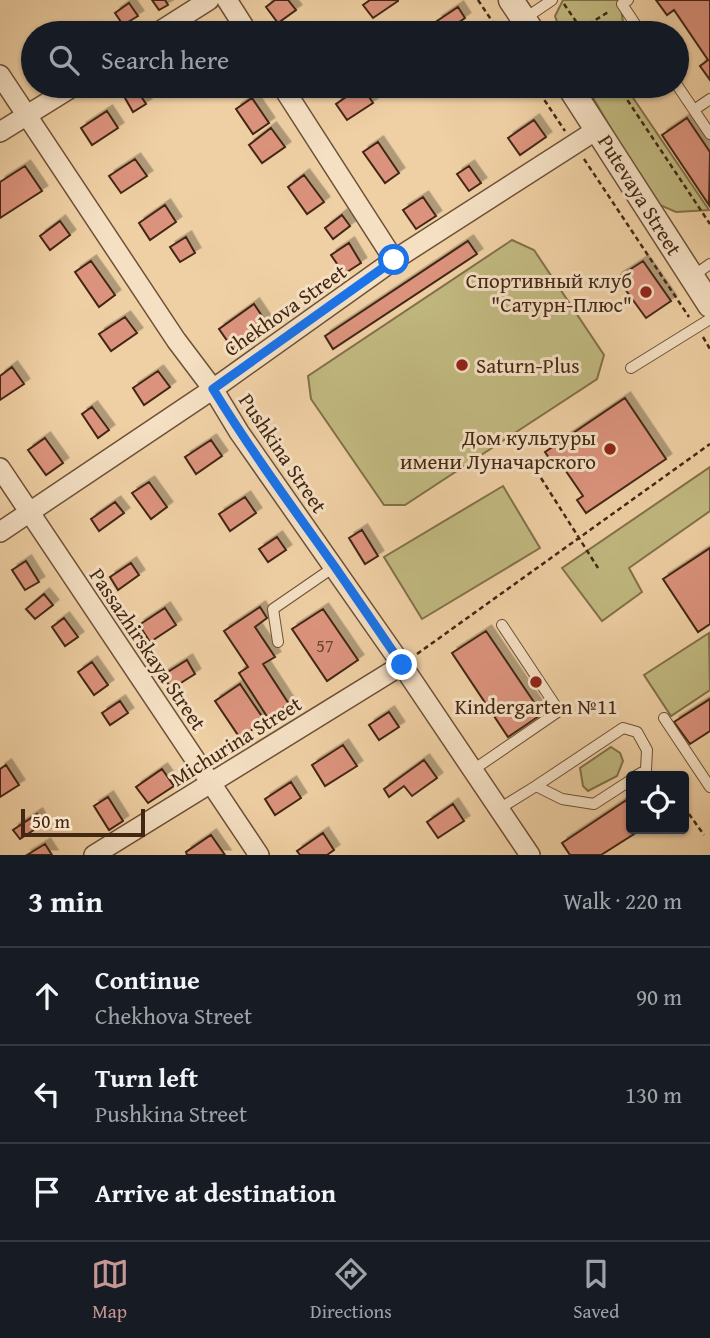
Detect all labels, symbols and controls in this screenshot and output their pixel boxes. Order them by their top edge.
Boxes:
search box [21,21,689,98]
text: Search here [101,40,229,79]
icon: search [45,41,83,79]
street label: Putevaya Street [590,128,690,262]
route start [378,244,409,275]
street label: Chekhova Street [217,256,353,364]
place label: Спортивный клуб "Сатурн-Плюс" [466,265,632,320]
marker: Спортивный клуб "Сатурн-Плюс" [638,284,654,300]
place label: Saturn-Plus [476,350,580,381]
marker: Saturn-Plus [454,357,470,373]
street label: Pushkina Street [231,387,335,520]
place label: Дом культуры имени Луначарского [400,422,596,477]
marker: Дом культуры имени Луначарского [602,441,618,457]
street label: Passazhirskaya Street [82,562,214,737]
house number: 57 [316,632,334,659]
route end [386,649,417,680]
marker: Kindergarten №11 [528,674,544,690]
street label: Michurina Street [164,688,308,794]
place label: Kindergarten №11 [455,691,617,722]
map controls [626,771,689,834]
button: locate [626,771,689,834]
scale bar [21,806,145,838]
text: 50 m [32,807,70,835]
text: 3 min [28,879,103,923]
text: Walk · 220 m [563,884,682,917]
text: Continue [95,960,200,999]
icon: ahead [28,977,66,1015]
text: 90 m [636,980,682,1013]
text: Chekhova Street [95,999,252,1032]
text: Turn left [95,1058,198,1097]
icon: left [28,1075,66,1113]
text: 130 m [625,1078,682,1111]
text: Pushkina Street [95,1097,247,1130]
icon: arrive [28,1173,66,1211]
text: Arrive at destination [95,1173,336,1212]
tab: Map [91,1255,129,1325]
tab: Directions [310,1255,392,1325]
tab: Saved [573,1255,619,1325]

